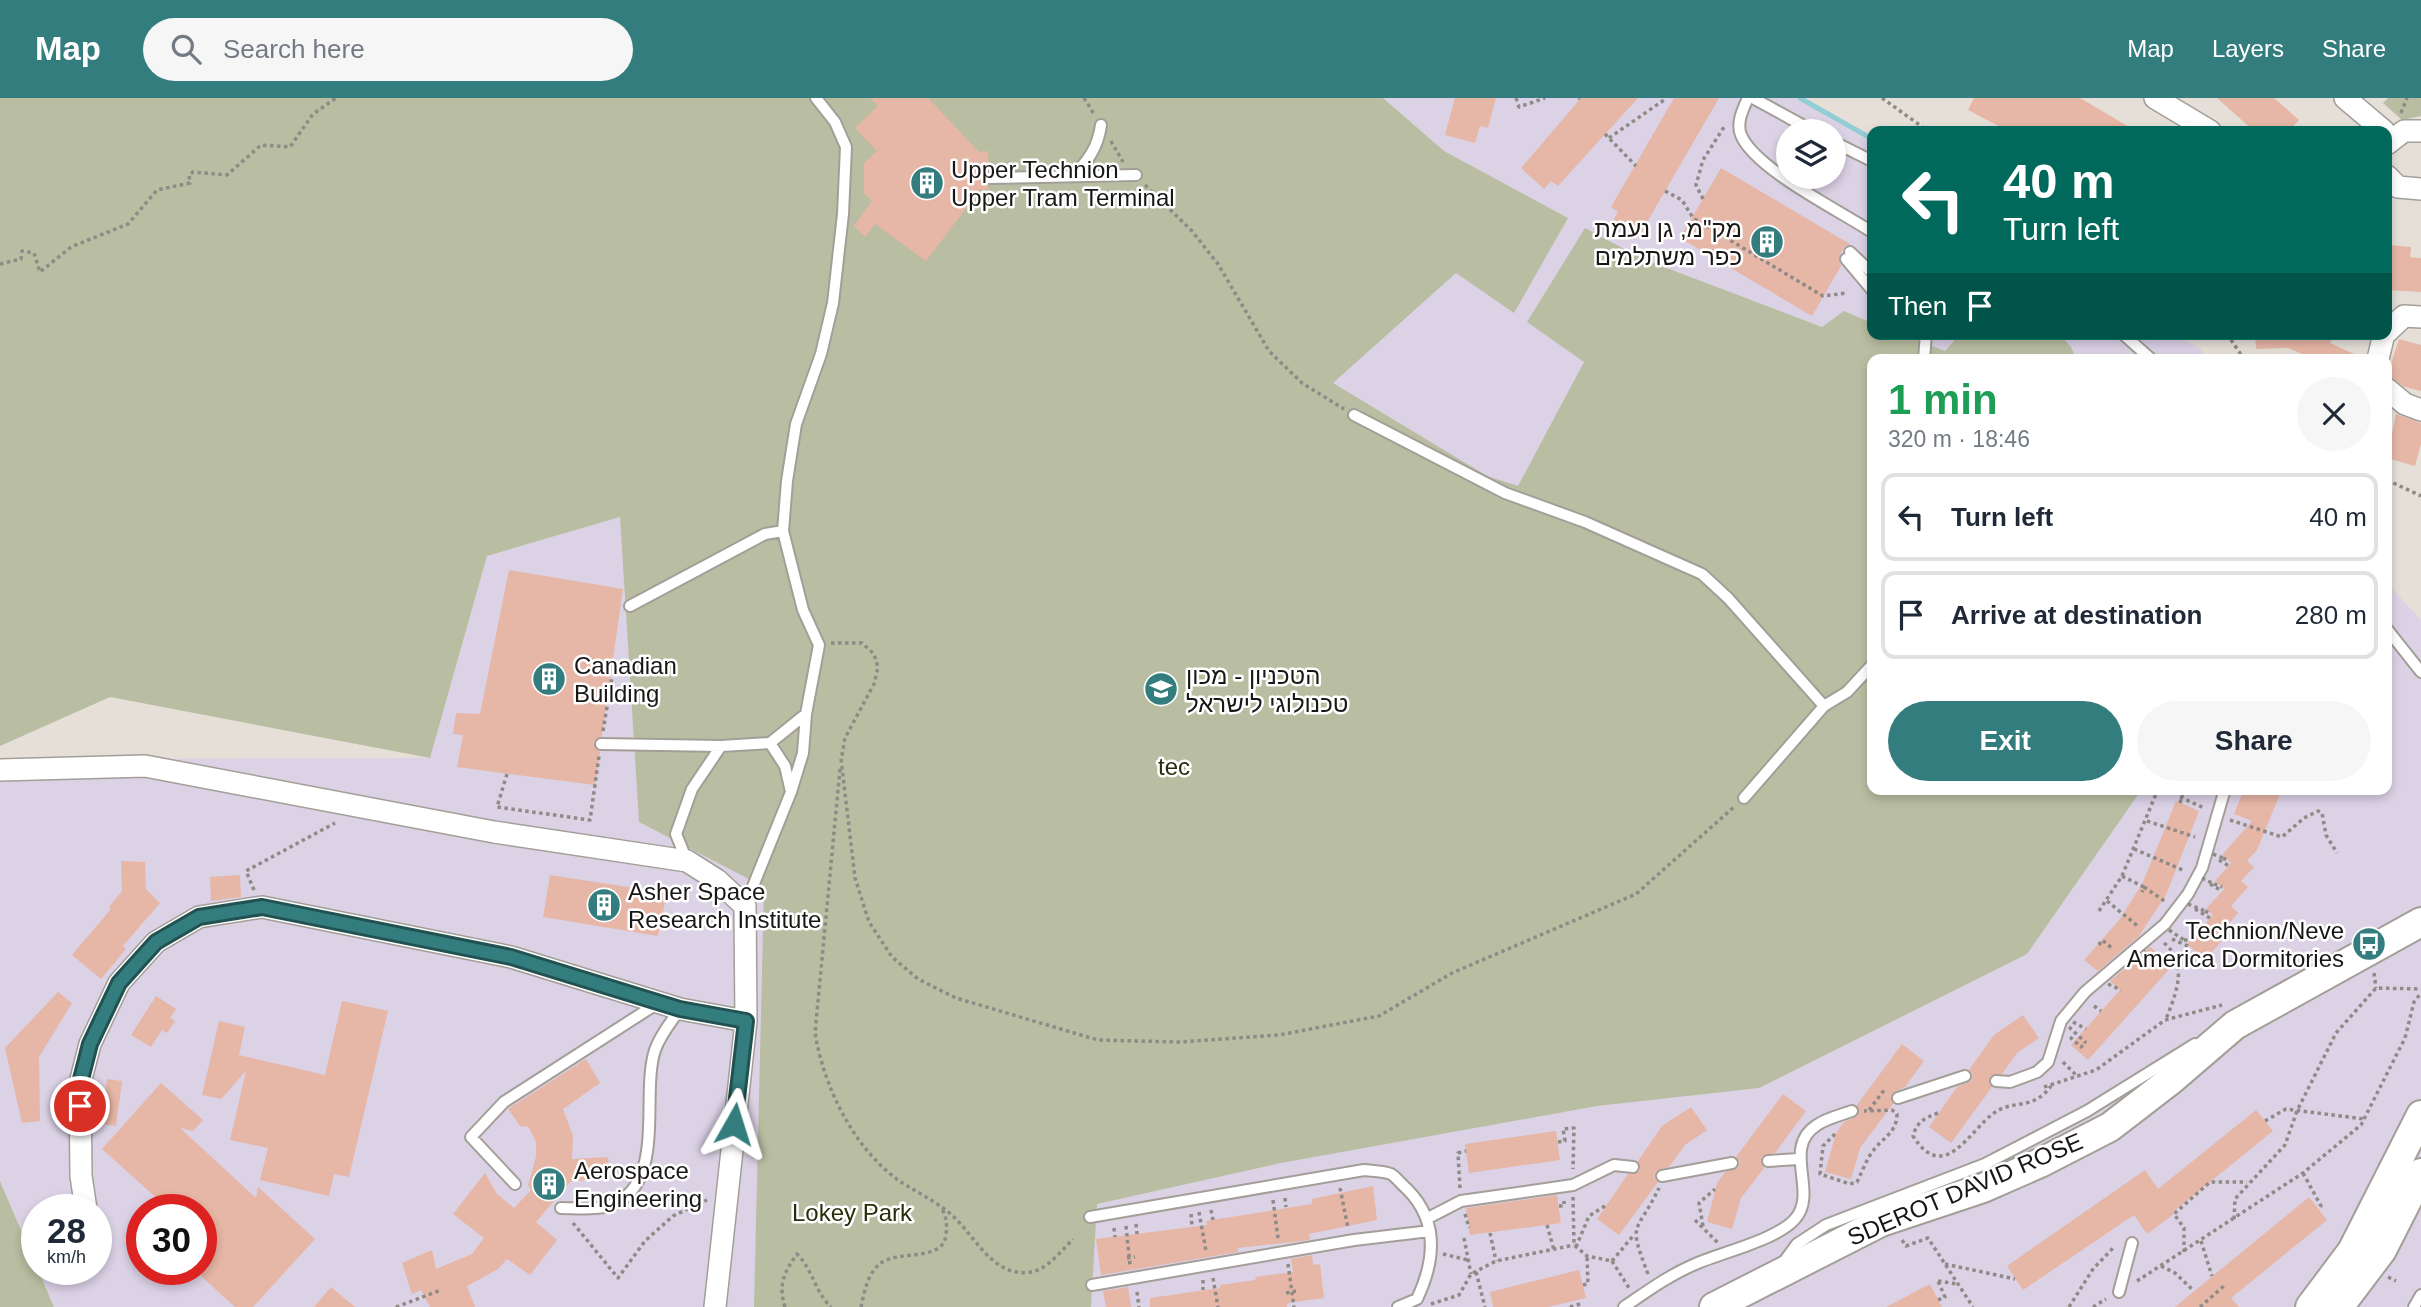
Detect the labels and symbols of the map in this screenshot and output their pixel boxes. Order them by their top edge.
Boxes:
place label: Upper Technion Upper Tram Terminal [951,156,1175,211]
building icon: Upper Technion Upper Tram Terminal [908,164,946,202]
place label: מק"מ, גן נעמת כפר משתלמים [1594,215,1742,270]
building icon: מק"מ, גן נעמת כפר משתלמים [1748,223,1786,261]
place label: Canadian Building [574,652,677,707]
building icon: Canadian Building [530,660,568,698]
place label: הטכניון - מכון טכנולוגי לישראל [1186,662,1348,717]
school or university icon: הטכניון - מכון טכנולוגי לישראל [1142,670,1180,708]
park label: tec [1158,753,1190,780]
place label: Asher Space Research Institute [628,878,821,933]
building icon: Asher Space Research Institute [585,886,623,924]
place label: Technion/Neve America Dormitories [2127,917,2344,972]
bus stop icon: Technion/Neve America Dormitories [2350,925,2388,963]
pin [50,1076,110,1136]
position arrow [697,1087,771,1161]
street label: SDEROT DAVID ROSE [1844,1127,2086,1251]
place label: Aerospace Engineering [574,1157,702,1212]
building icon: Aerospace Engineering [530,1165,568,1203]
speed limit sign: 30 [126,1194,217,1285]
park label: Lokey Park [792,1199,913,1226]

